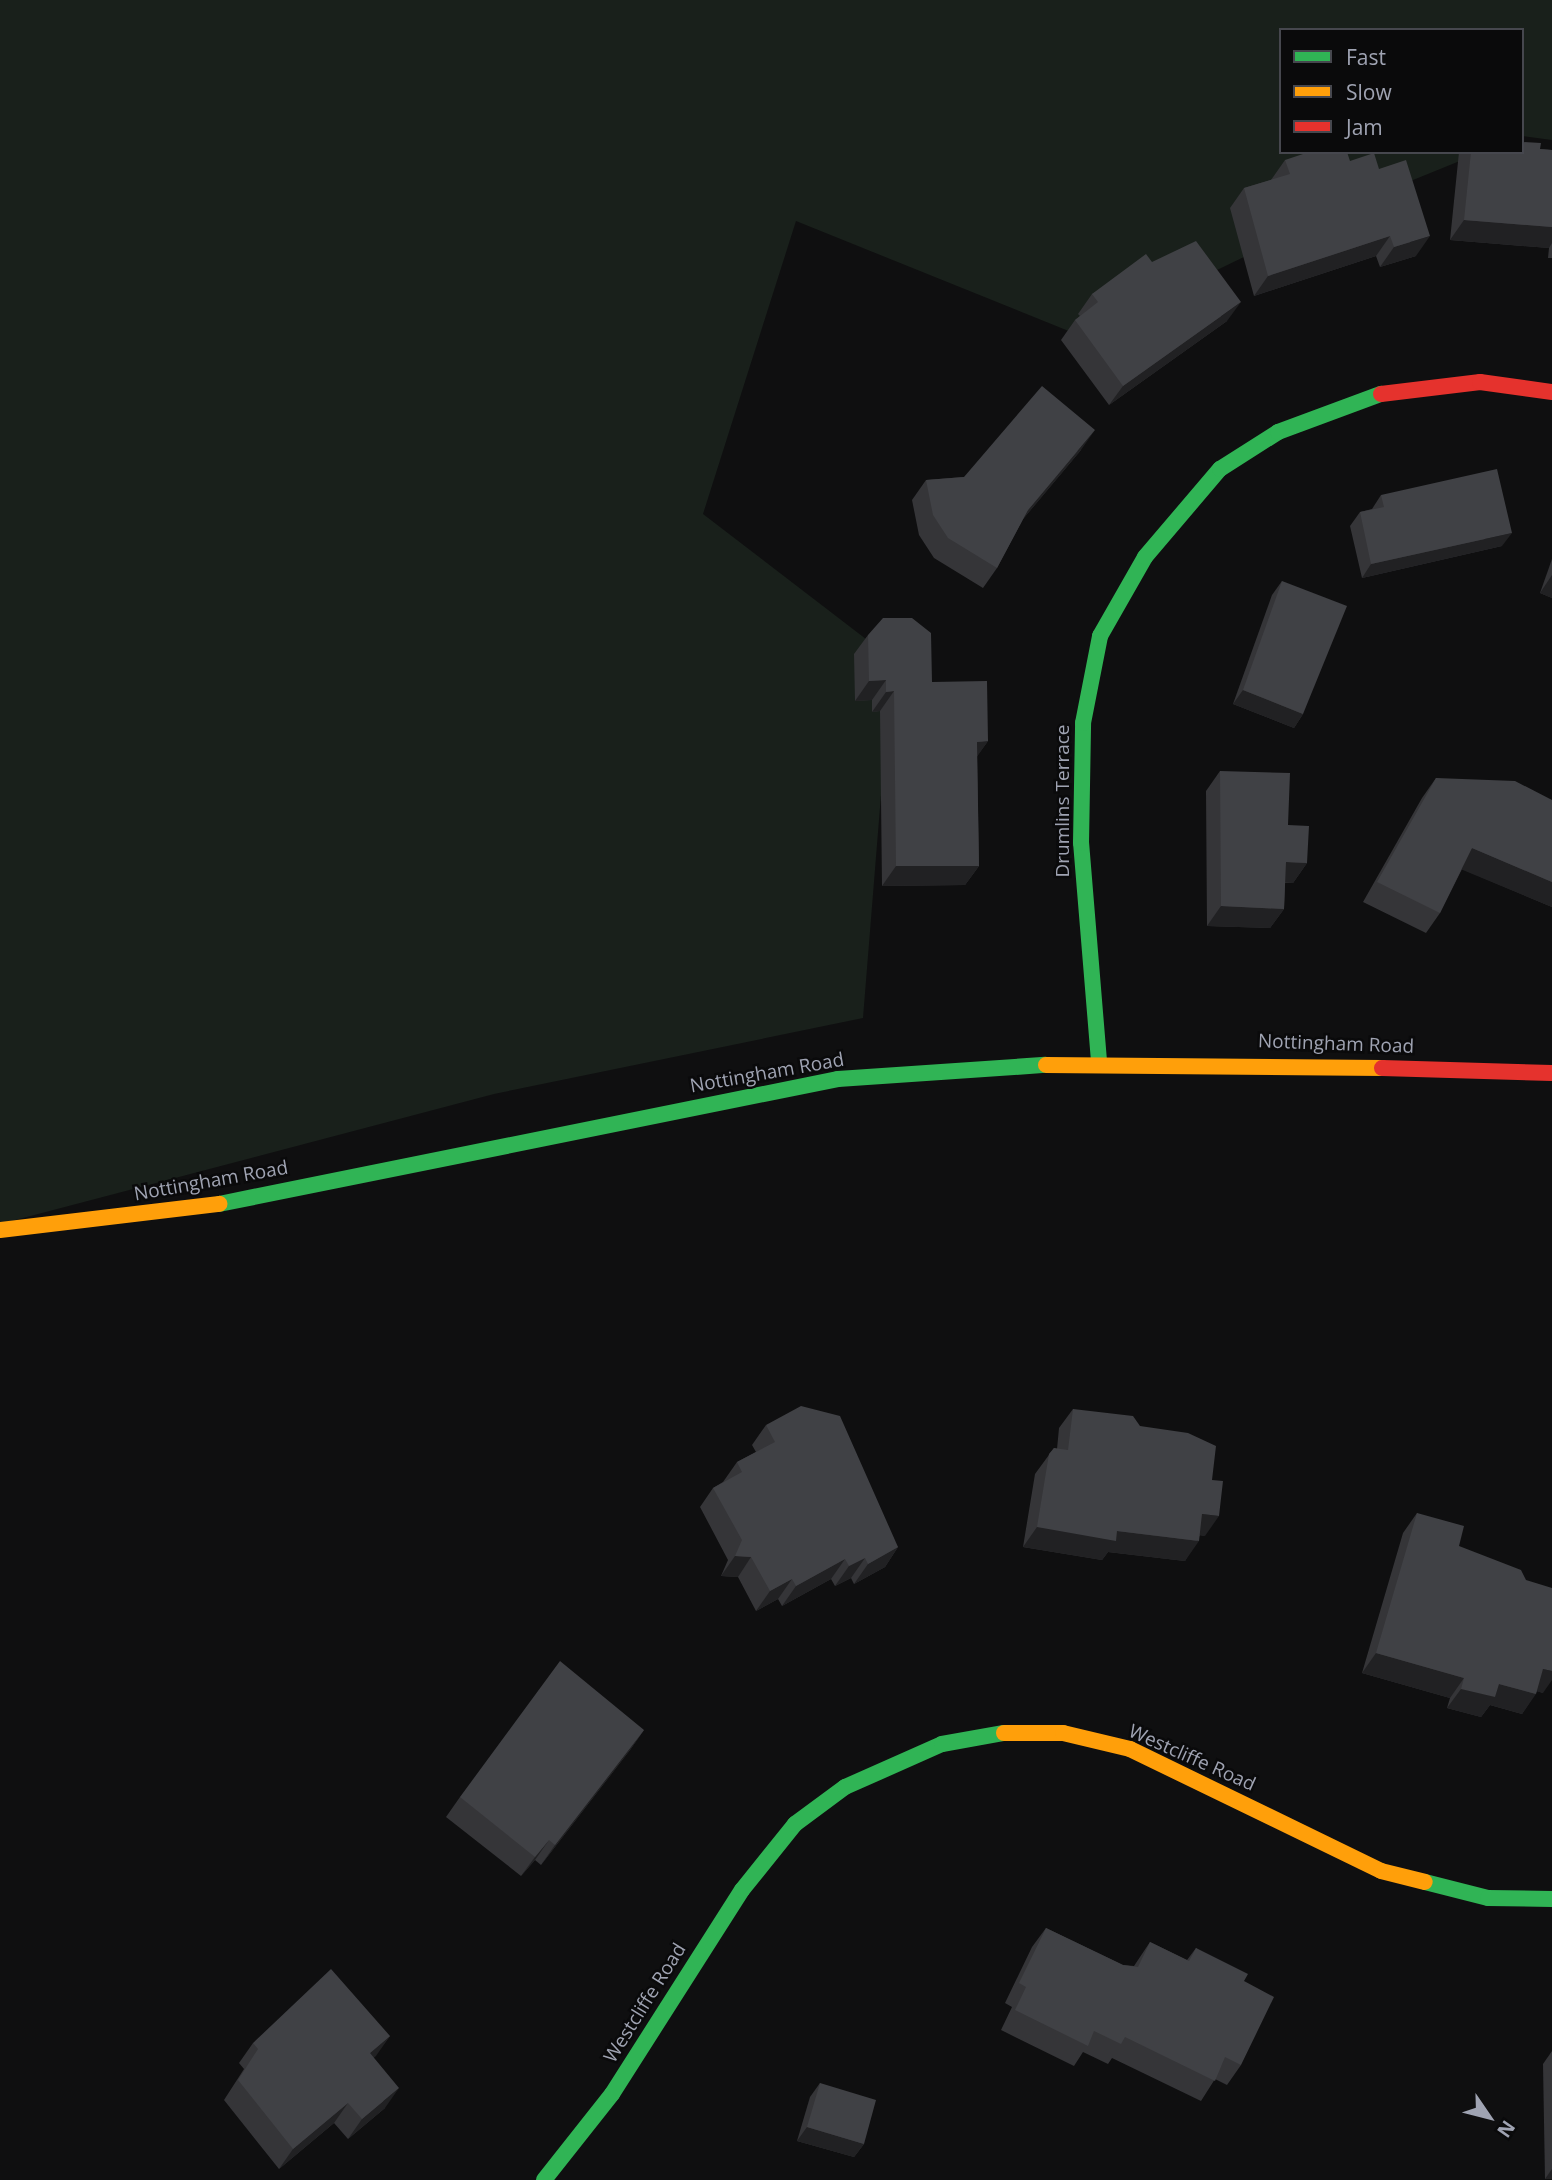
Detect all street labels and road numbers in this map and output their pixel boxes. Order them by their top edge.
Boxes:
street label: Drumlins Terrace [1052,724,1074,878]
street label: Nottingham Road [1258,1030,1414,1058]
street label: Nottingham Road [688,1048,846,1098]
street label: Nottingham Road [132,1156,290,1206]
street label: Westcliffe Road [1125,1720,1259,1796]
street label: Westcliffe Road [599,1939,691,2067]

